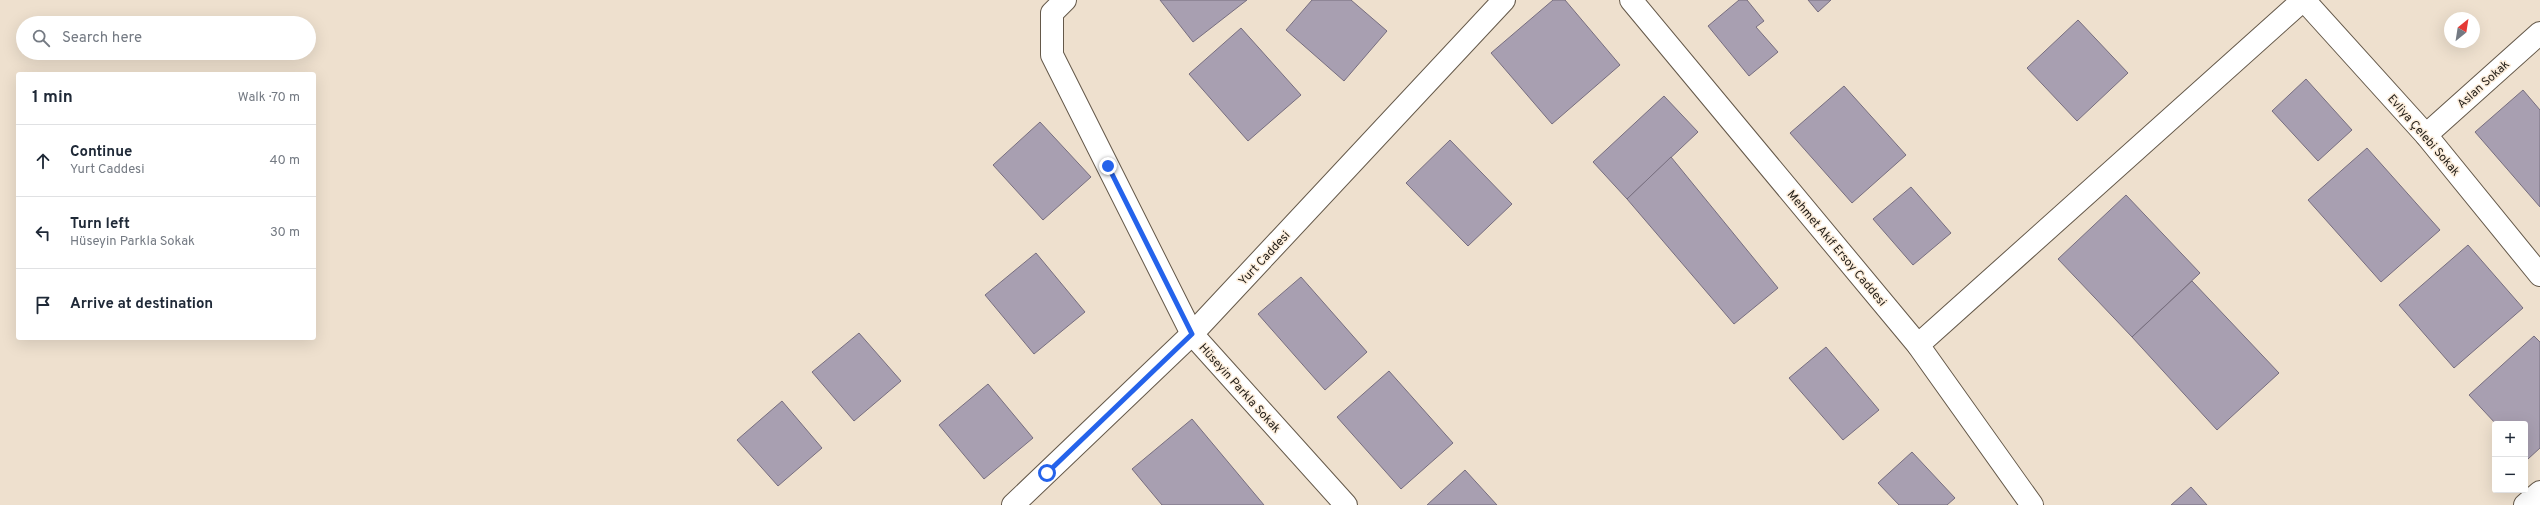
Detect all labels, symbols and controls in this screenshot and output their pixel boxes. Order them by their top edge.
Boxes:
north arrow [2444,12,2480,48]
search box [16,16,316,60]
icon: search [30,27,52,49]
text: Search here [62,29,142,48]
street label: Aslan Sokak [2454,57,2513,113]
text: 1 min [32,87,73,109]
text: Walk · 70 m [238,90,300,106]
street label: Evliya Çelebi Sokak [2383,92,2463,180]
text: Continue [70,143,132,162]
icon: ahead [32,150,54,172]
text: 40 m [270,153,300,169]
route end [1099,157,1117,175]
text: Yurt Caddesi [70,162,144,178]
street label: Mehmet Akif Ersoy Caddesi [1783,187,1890,310]
text: Turn left [70,215,130,234]
icon: left [32,222,54,244]
text: 30 m [270,225,300,241]
street label: Yurt Caddesi [1235,228,1294,289]
text: Hüseyin Parkla Sokak [70,234,195,250]
icon: arrive [32,294,54,316]
text: Arrive at destination [70,295,213,314]
street label: Hüseyin Parkla Sokak [1195,340,1284,437]
map controls [2492,421,2528,493]
button: + [2492,421,2528,457]
button: − [2492,457,2528,493]
route start [1038,464,1056,482]

